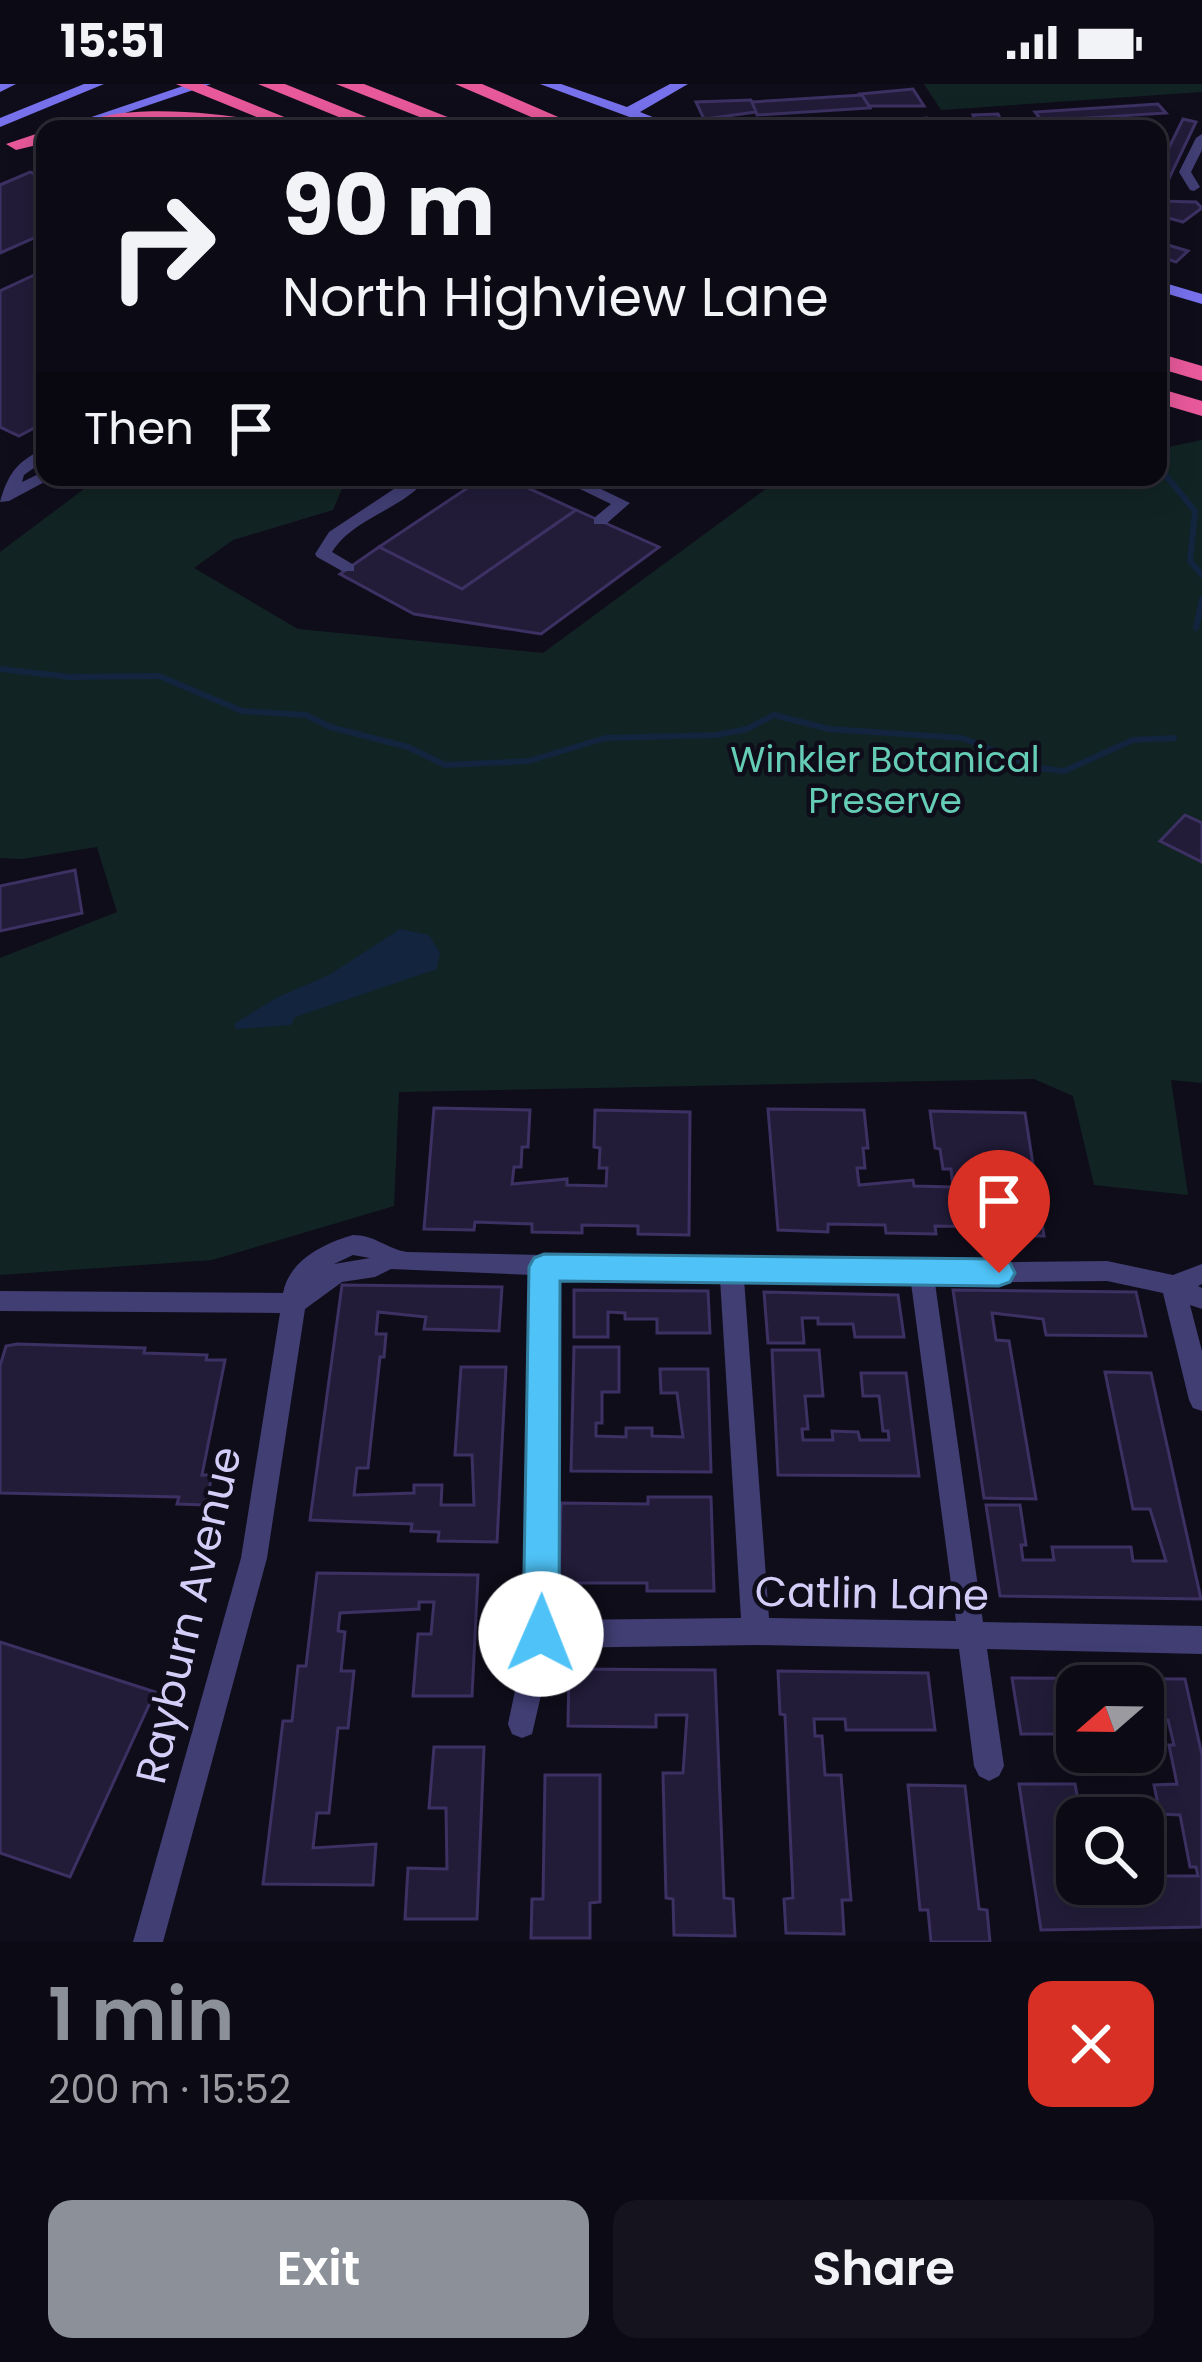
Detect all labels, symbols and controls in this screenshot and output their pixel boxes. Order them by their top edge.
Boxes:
text: 15:51 [60,10,165,73]
text: 90 m [282,147,495,264]
icon: right [84,168,240,324]
text: North Highview Lane [282,259,829,335]
icon: arrive [218,396,284,462]
text: Then [84,397,194,460]
park label: Winkler Botanical Preserve [730,734,1040,826]
pin [948,1150,1050,1273]
icon: arrive [966,1168,1032,1234]
street label: Rayburn Avenue [121,1441,256,1790]
street label: Catlin Lane [754,1562,990,1625]
position arrow [478,1571,604,1697]
north arrow [1056,1665,1164,1773]
map controls [1056,1665,1164,1905]
button: search [1056,1797,1164,1905]
text: 1 min [48,1964,234,2065]
button: close [1028,1981,1154,2107]
text: 200 m · 15:52 [48,2062,291,2117]
button: Exit [48,2200,589,2338]
button: Share [613,2200,1154,2338]

